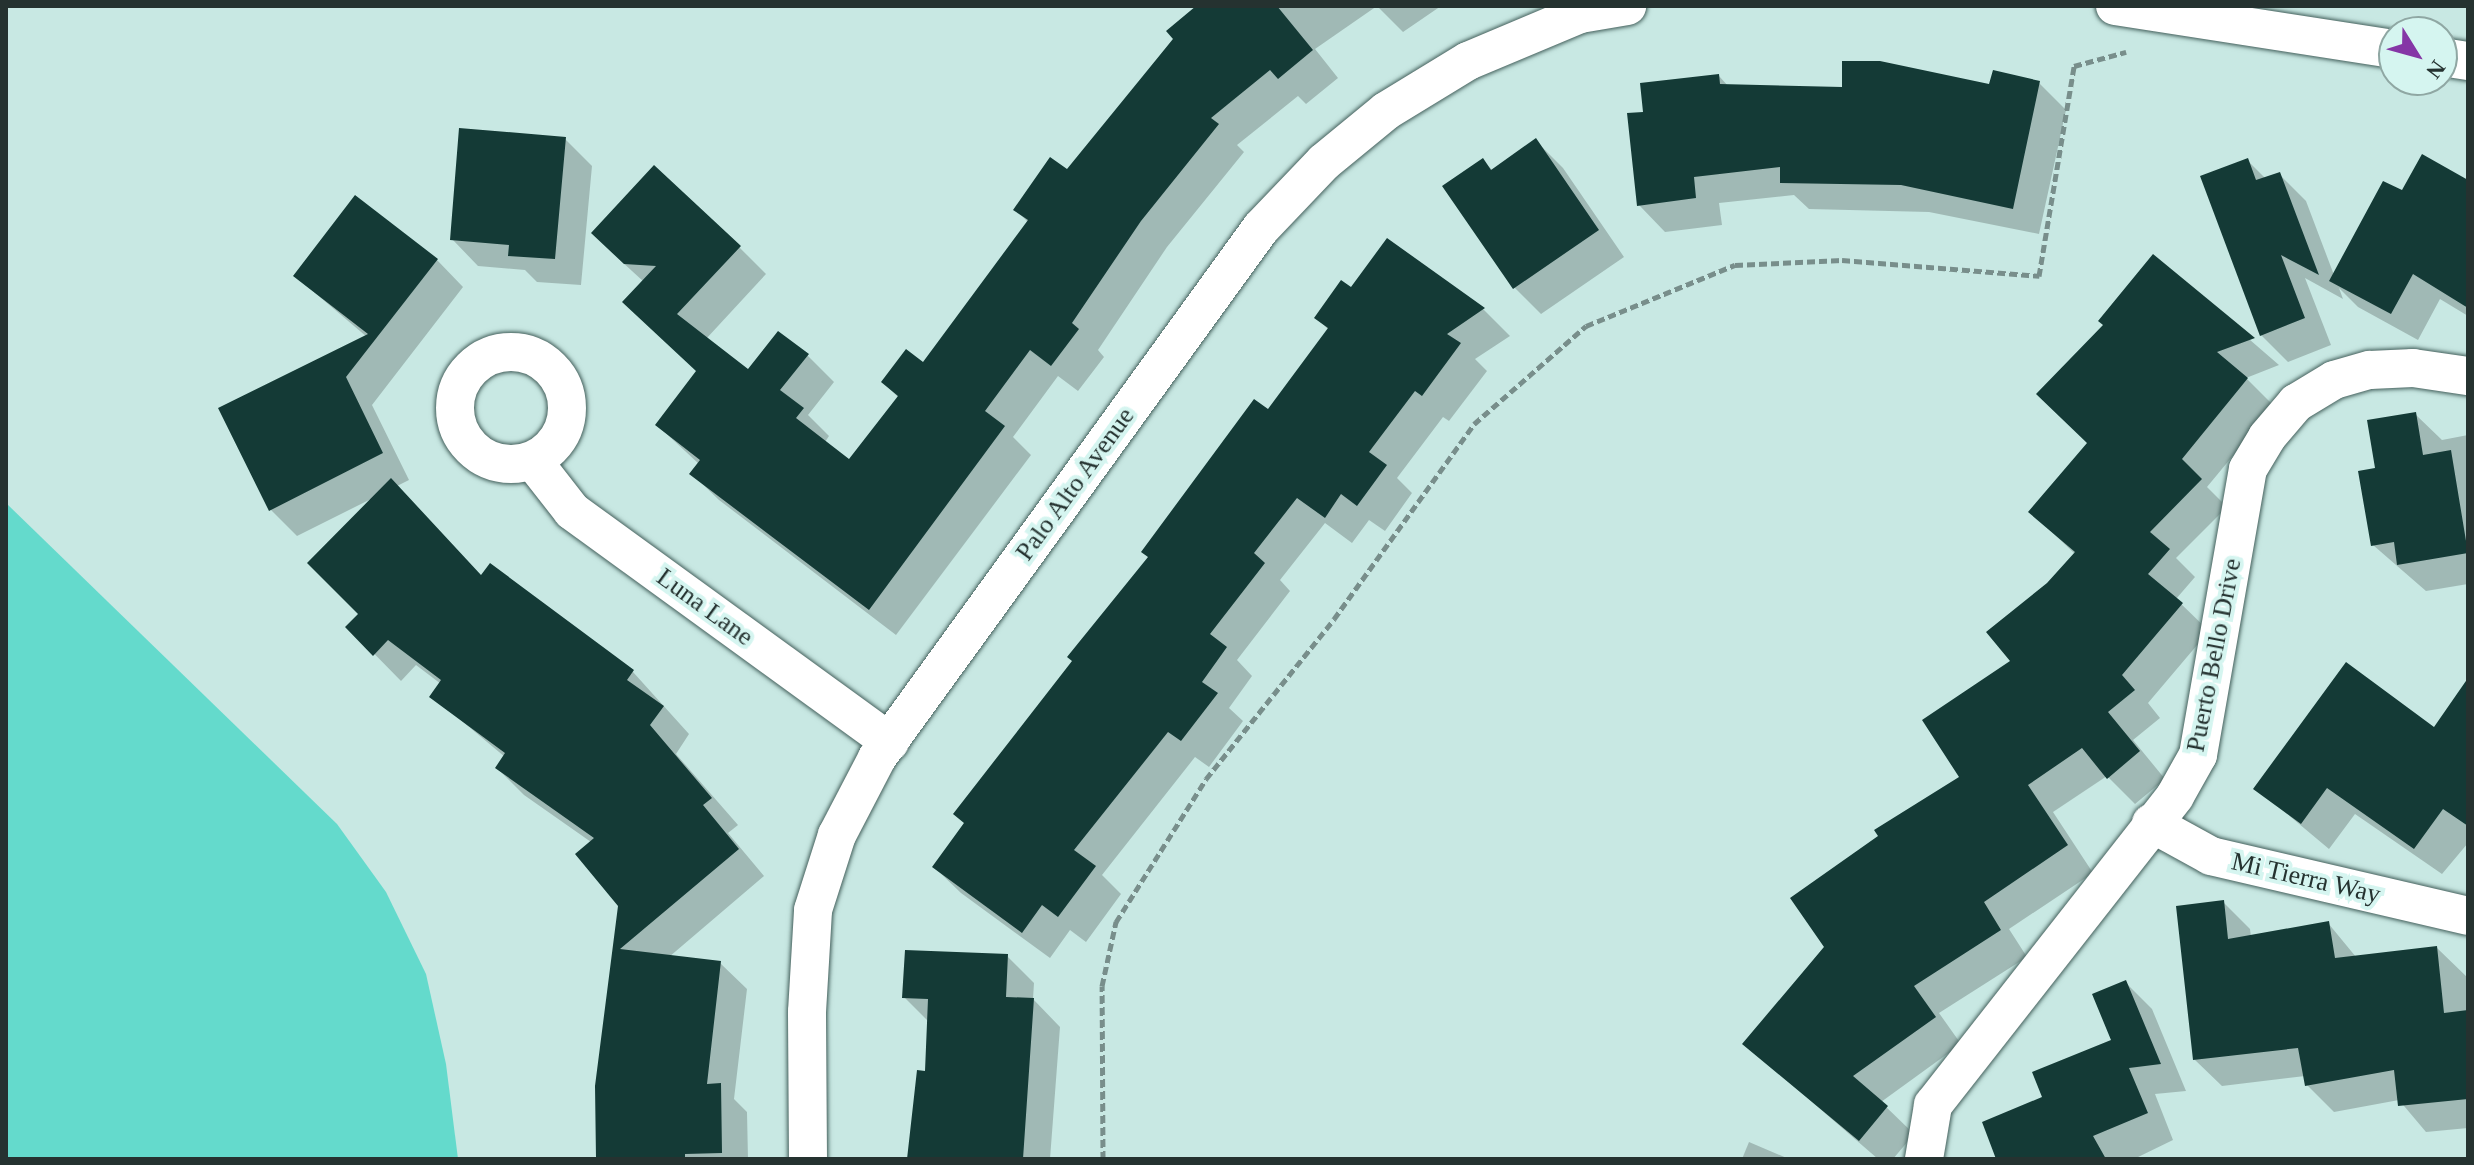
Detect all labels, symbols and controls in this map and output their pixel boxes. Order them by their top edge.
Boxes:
north arrow [2378,16,2458,96]
text: N [2421,56,2451,83]
street label: Palo Alto Avenue [1008,400,1142,568]
street label: Puerto Bello Drive [2180,556,2248,754]
street label: Luna Lane [651,561,759,653]
street label: Mi Tierra Way [2228,846,2384,910]

